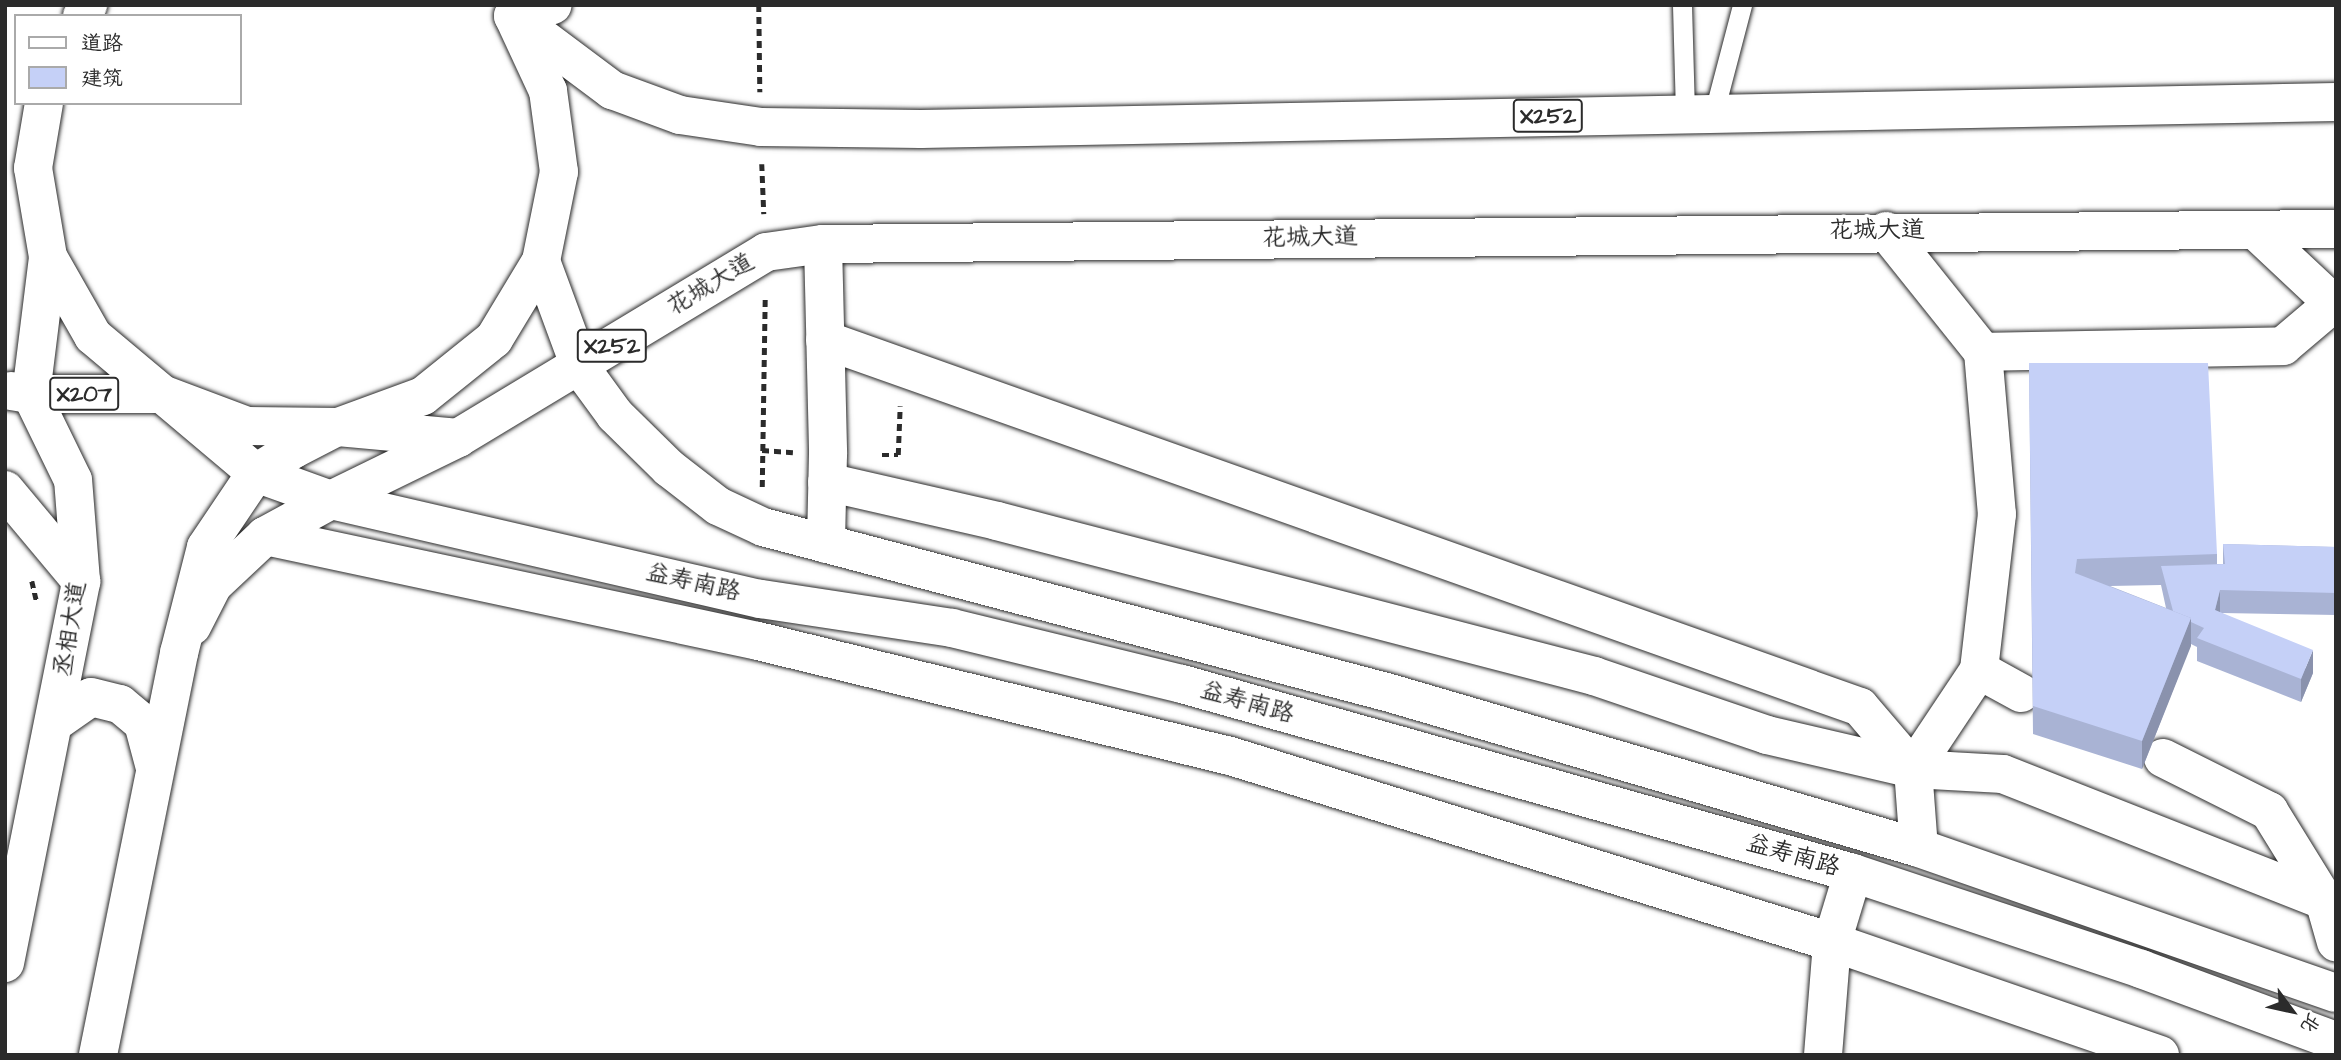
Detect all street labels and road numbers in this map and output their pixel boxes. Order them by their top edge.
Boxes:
road number: X252 [1511,97,1585,136]
street label: 花城大道 [1829,217,1925,245]
street label: 花城大道 [1262,223,1358,253]
street label: 花城大道 [662,248,760,322]
road number: X252 [575,326,649,366]
road number: X207 [49,374,119,414]
street label: 益寿南路 [643,558,743,608]
street label: 丞相大道 [49,579,93,679]
street label: 益寿南路 [1197,676,1297,730]
street label: 益寿南路 [1743,829,1843,883]

